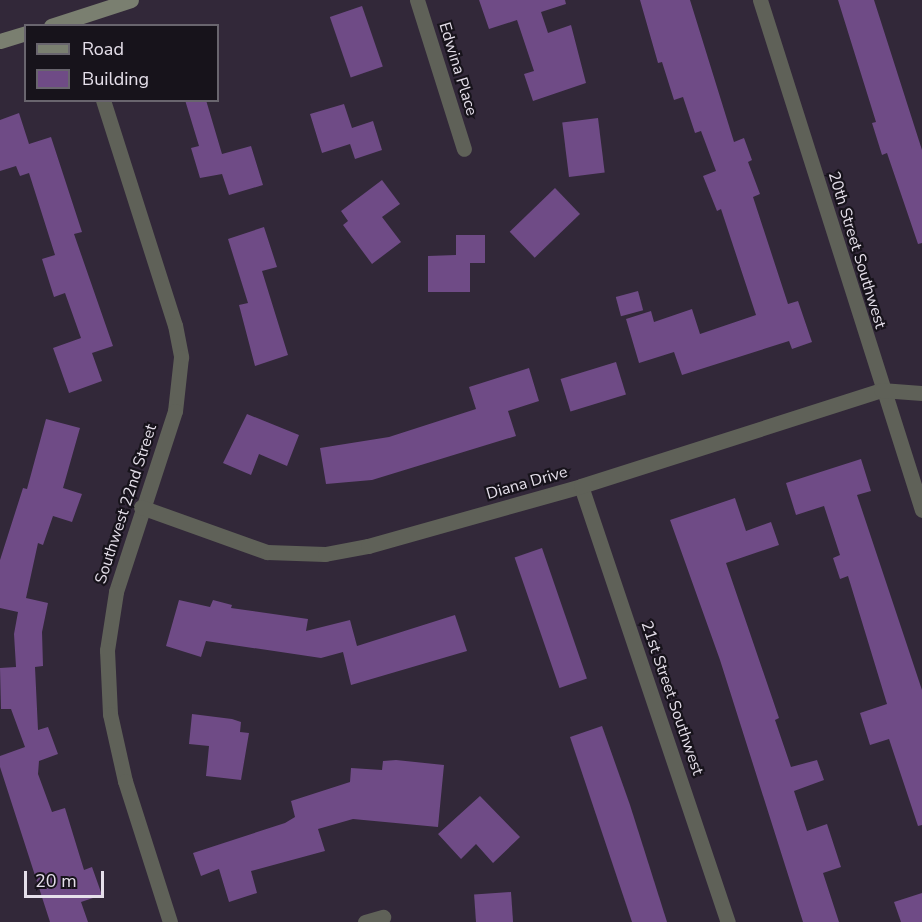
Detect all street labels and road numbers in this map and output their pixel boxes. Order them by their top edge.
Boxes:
street label: Edwina Place [435,20,481,118]
street label: 20th Street Southwest [824,169,890,331]
street label: Southwest 22nd Street [91,422,161,586]
street label: Diana Drive [484,462,570,504]
street label: 21st Street Southwest [637,618,707,778]

